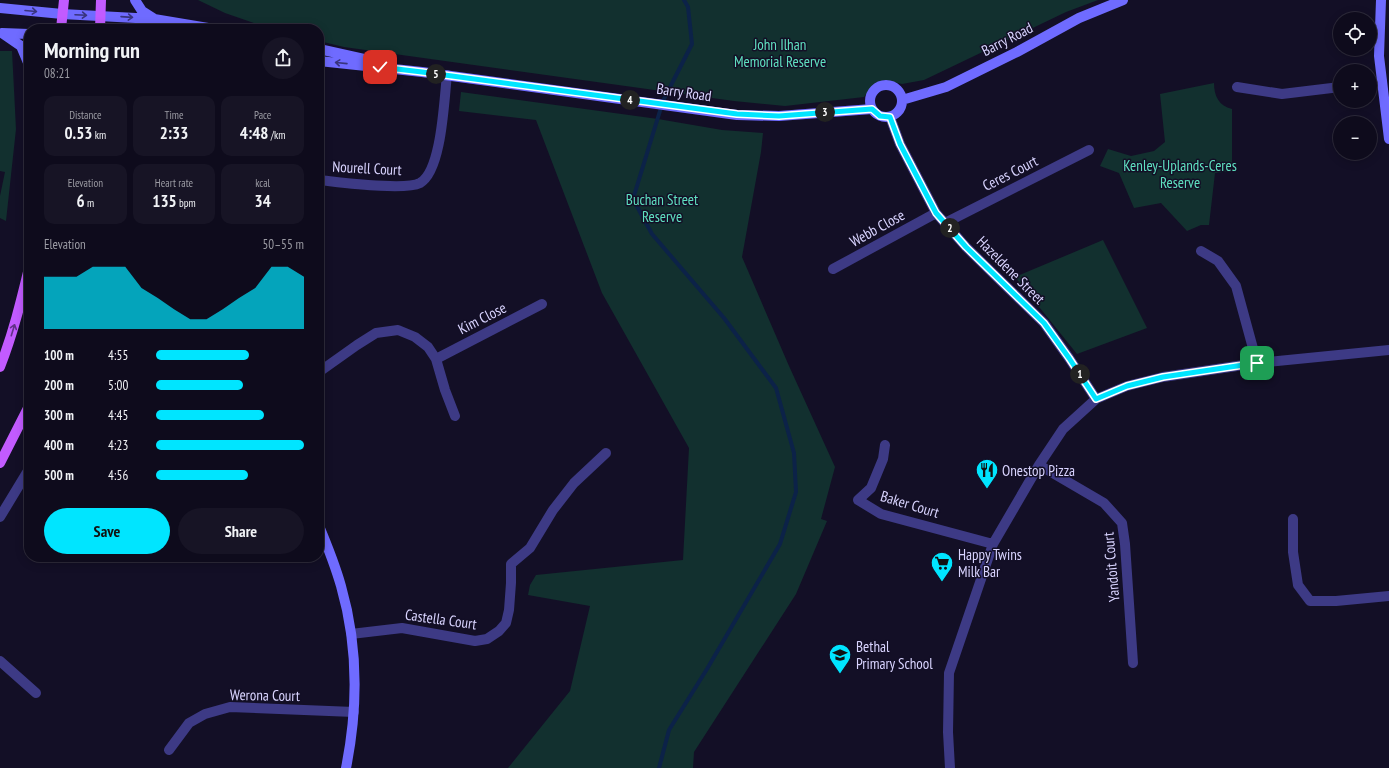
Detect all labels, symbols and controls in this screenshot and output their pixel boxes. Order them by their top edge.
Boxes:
one-way arrow [24,8,37,15]
one-way arrow [74,11,87,18]
map controls [1333,12,1377,160]
button: locate [1333,12,1377,56]
one-way arrow [120,14,133,21]
street label: Barry Road [978,18,1036,60]
park label: John Ilhan Memorial Reserve [734,35,826,71]
text: Morning run [44,36,140,64]
button: share [262,37,304,79]
pin [363,50,397,84]
icon: check [369,56,391,78]
one-way arrow [335,60,348,67]
pin: 5 [426,64,446,84]
button: + [1333,64,1377,108]
text: 08:21 [44,65,70,82]
text: 5 [433,67,439,81]
street label: Barry Road [655,79,713,105]
pin: 4 [620,90,640,110]
text: 4 [627,93,633,107]
pin: 3 [815,102,835,122]
text: 3 [822,105,828,119]
text: Distance [69,108,102,122]
text: Time [164,108,184,122]
text: Pace [254,108,271,122]
button: − [1333,116,1377,160]
text: 0.53 [64,122,92,144]
text: 2:33 [160,122,188,144]
text: 4:48 [240,122,268,144]
text: km [92,128,106,142]
text: /km [268,128,285,142]
street label: Ceres Court [979,151,1041,195]
park label: Kenley-Uplands-Ceres Reserve [1123,156,1237,192]
street label: Nourell Court [332,157,402,179]
text: Elevation [68,176,103,190]
text: Heart rate [155,176,193,190]
text: kcal [255,176,270,190]
text: 6 [77,190,85,212]
text: 135 [152,190,177,212]
text: 34 [255,190,271,212]
park label: Buchan Street Reserve [626,190,698,226]
text: m [85,196,94,210]
text: bpm [177,196,196,210]
street label: Webb Close [846,205,908,251]
pin: 2 [940,218,960,238]
text: 2 [947,221,953,235]
street label: Hazeldene Street [973,232,1049,308]
text: Elevation [44,236,86,253]
text: 50–55 m [262,236,304,253]
street label: Kim Close [455,298,509,338]
one-way arrow [10,324,17,337]
pin [1240,346,1274,380]
text: 100 m [44,347,74,364]
text: 4:55 [108,347,128,364]
icon: arrive [1246,352,1268,374]
pin: 1 [1070,364,1090,384]
text: 1 [1077,367,1083,381]
text: 200 m [44,377,74,394]
text: 5:00 [108,377,128,394]
text: 300 m [44,407,74,424]
text: 4:45 [108,407,128,424]
text: 400 m [44,437,74,454]
text: 4:23 [108,437,128,454]
restaurant icon: Onestop Pizza [974,457,1000,490]
place label: Onestop Pizza [1002,461,1075,480]
text: 500 m [44,467,74,484]
text: 4:56 [108,467,128,484]
street label: Baker Court [878,486,942,522]
button: Save [44,508,170,554]
button: Share [178,508,304,554]
street label: Yandoit Court [1098,531,1124,603]
place label: Happy Twins Milk Bar [958,545,1022,581]
supermarket icon: Happy Twins Milk Bar [929,550,955,583]
street label: Castella Court [404,605,478,633]
place label: Bethal Primary School [856,637,933,673]
school or university icon: Bethal Primary School [827,642,853,675]
street label: Werona Court [230,685,300,705]

